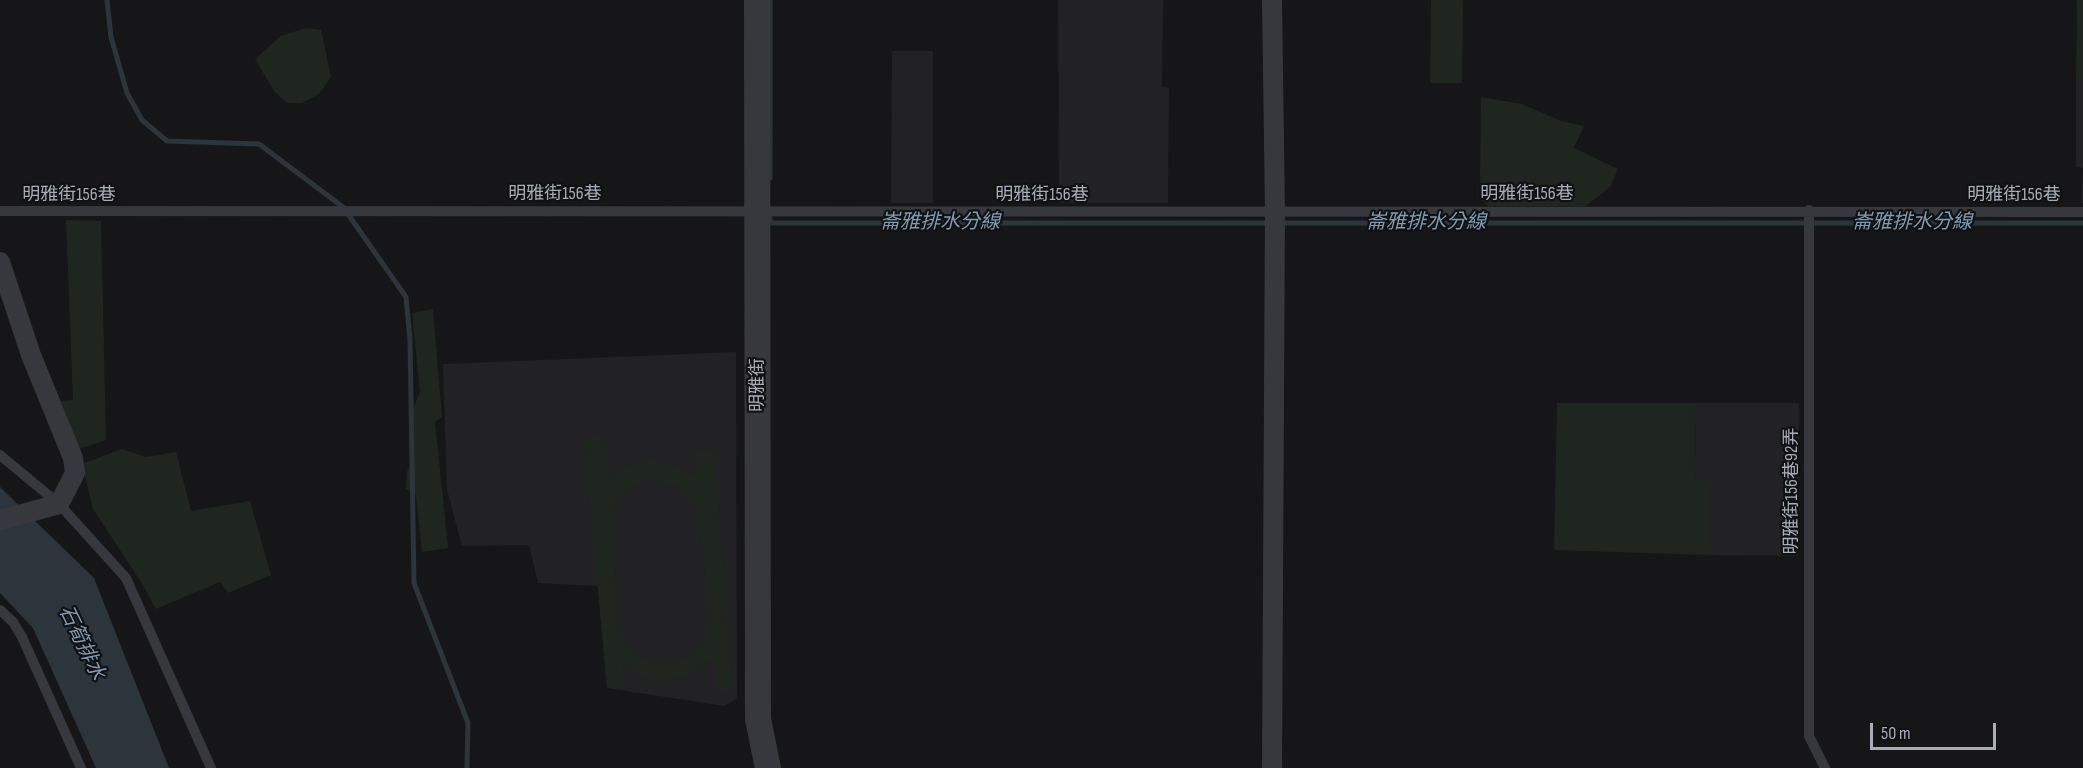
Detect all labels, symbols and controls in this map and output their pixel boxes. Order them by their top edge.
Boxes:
street label: 明雅街156巷 [508,183,602,205]
street label: 明雅街156巷 [1480,183,1574,205]
street label: 明雅街156巷 [22,184,116,206]
street label: 明雅街156巷 [995,184,1089,206]
street label: 明雅街156巷 [1967,184,2061,206]
water label: 崙雅排水分線 [880,211,1000,235]
water label: 崙雅排水分線 [1366,211,1486,235]
water label: 崙雅排水分線 [1852,211,1972,235]
street label: 明雅街 [747,358,769,412]
street label: 明雅街156巷92弄 [1781,428,1803,554]
water label: 石筍排水 [53,602,109,684]
scale bar [1873,711,1999,749]
text: 50 m [1881,723,1911,744]

